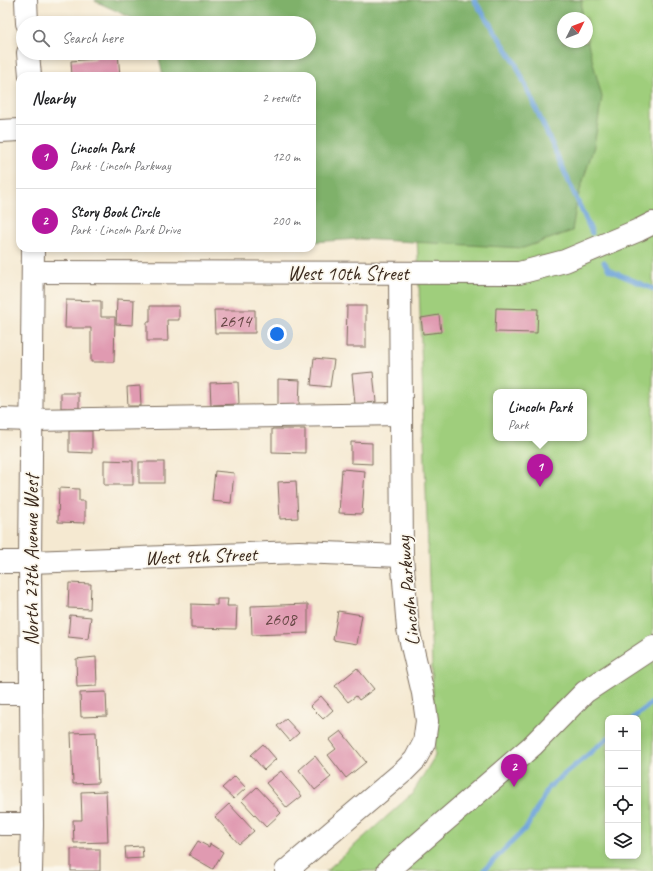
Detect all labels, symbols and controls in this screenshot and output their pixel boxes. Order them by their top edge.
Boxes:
north arrow [557,12,593,48]
search box [16,16,316,60]
icon: search [30,27,52,49]
text: Search here [62,29,123,48]
text: Nearby [32,88,75,109]
text: 2 results [262,90,300,106]
text: Lincoln Park [70,139,134,158]
text: 1 [42,149,48,165]
text: 120 m [272,149,300,165]
text: Park · Lincoln Parkway [70,158,171,174]
text: Story Book Circle [70,203,159,222]
text: 2 [42,213,48,229]
text: 200 m [272,213,300,229]
text: Park · Lincoln Park Drive [70,222,180,238]
street label: West 10th Street [287,261,411,286]
house number: 2614 [219,310,253,332]
your location [267,324,287,344]
popup [493,389,587,441]
text: Lincoln Park [508,398,572,417]
text: Park [508,417,529,433]
pin: 1 [527,454,553,487]
street label: North 27th Avenue West [19,471,44,645]
street label: Lincoln Parkway [391,534,425,647]
street label: West 9th Street [145,541,260,570]
house number: 2608 [264,608,298,630]
map controls [605,715,641,859]
button: + [605,715,641,751]
button: − [605,751,641,787]
pin: 2 [501,754,527,787]
button: locate [605,787,641,823]
button: layers [605,823,641,859]

